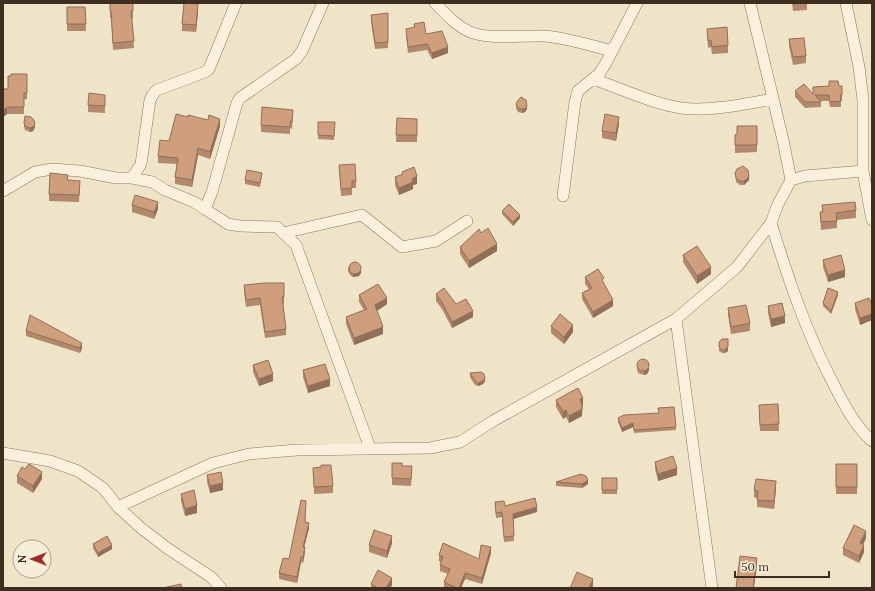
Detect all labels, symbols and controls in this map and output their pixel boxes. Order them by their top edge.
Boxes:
north arrow [12,539,52,579]
scale bar [735,553,829,579]
text: N [15,554,29,563]
text: 50 m [741,559,769,574]

